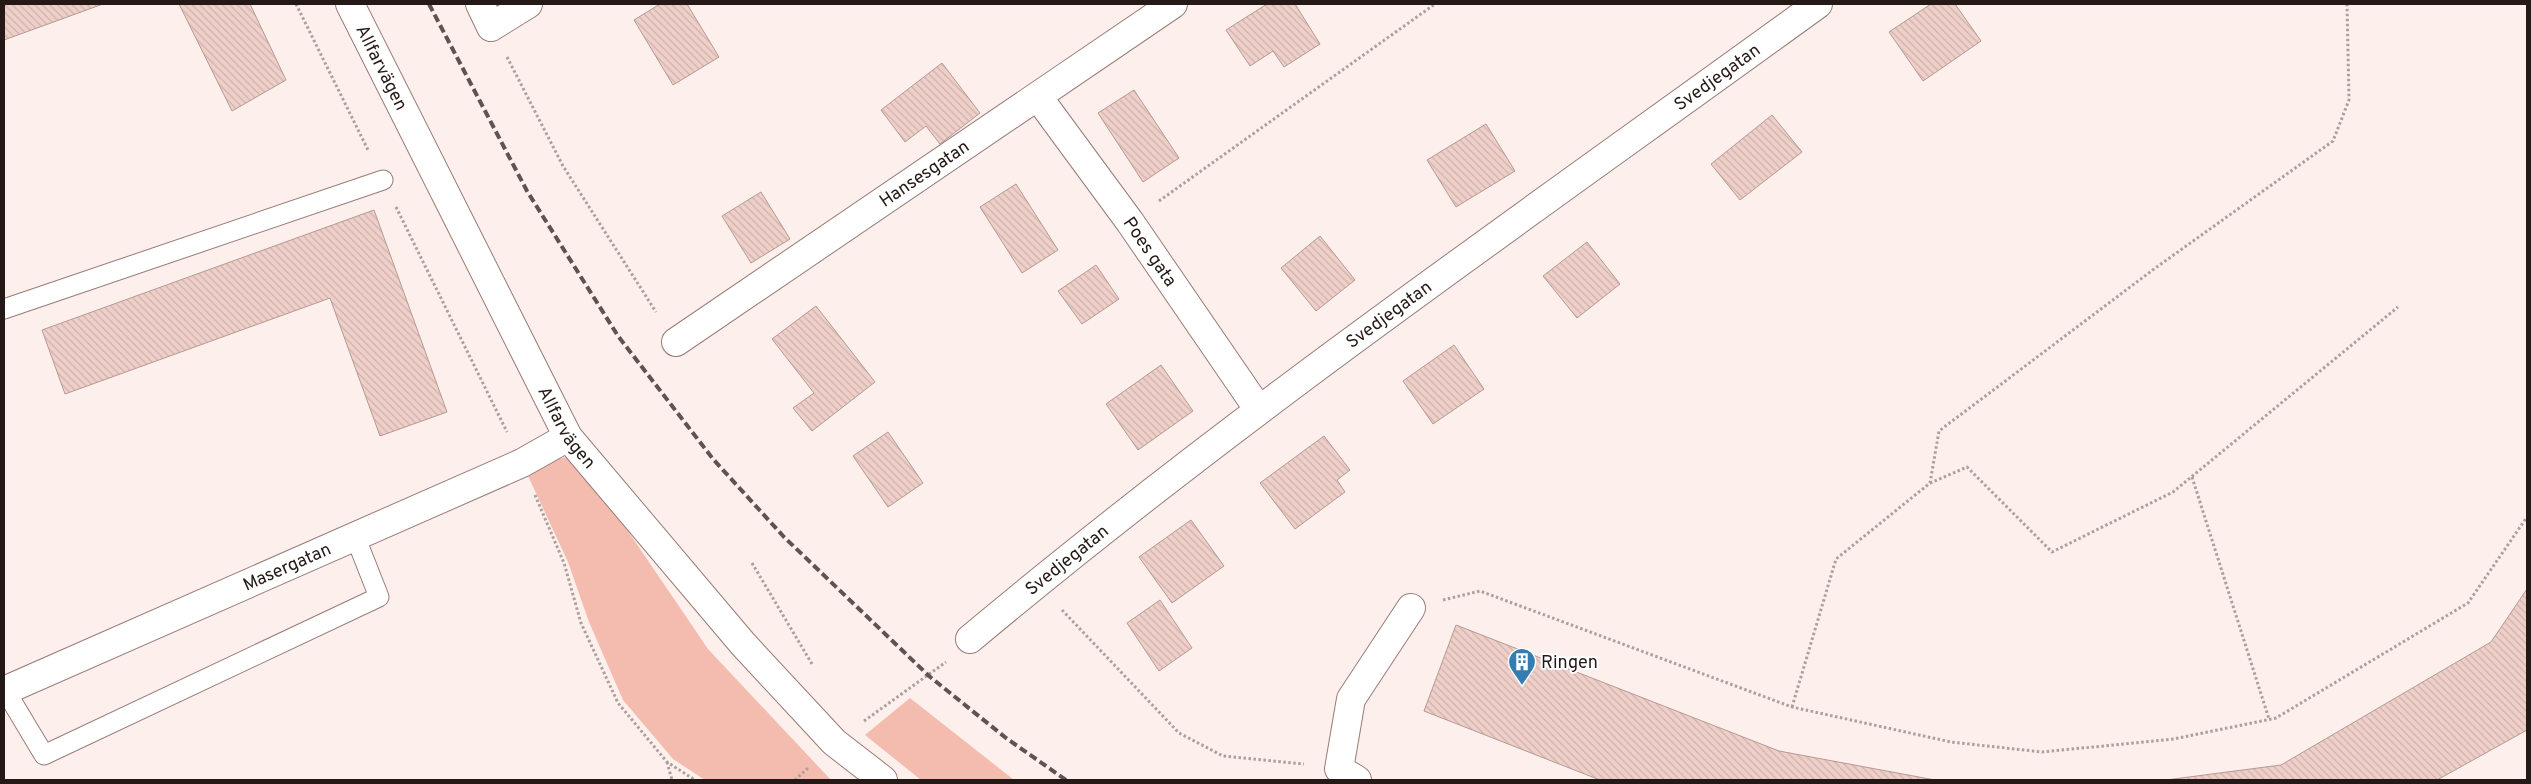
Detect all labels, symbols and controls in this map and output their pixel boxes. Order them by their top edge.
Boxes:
street label: Allfarvägen [349,21,412,115]
street label: Svedjegatan [1670,39,1766,117]
street label: Hansesgatan [875,136,974,213]
street label: Poes gata [1117,213,1181,292]
street label: Svedjegatan [1342,276,1437,354]
street label: Allfarvägen [532,383,600,474]
street label: Svedjegatan [1021,521,1114,602]
street label: Masergatan [240,538,335,597]
building icon: Ringen [1507,647,1537,686]
place label: Ringen [1541,652,1598,675]

